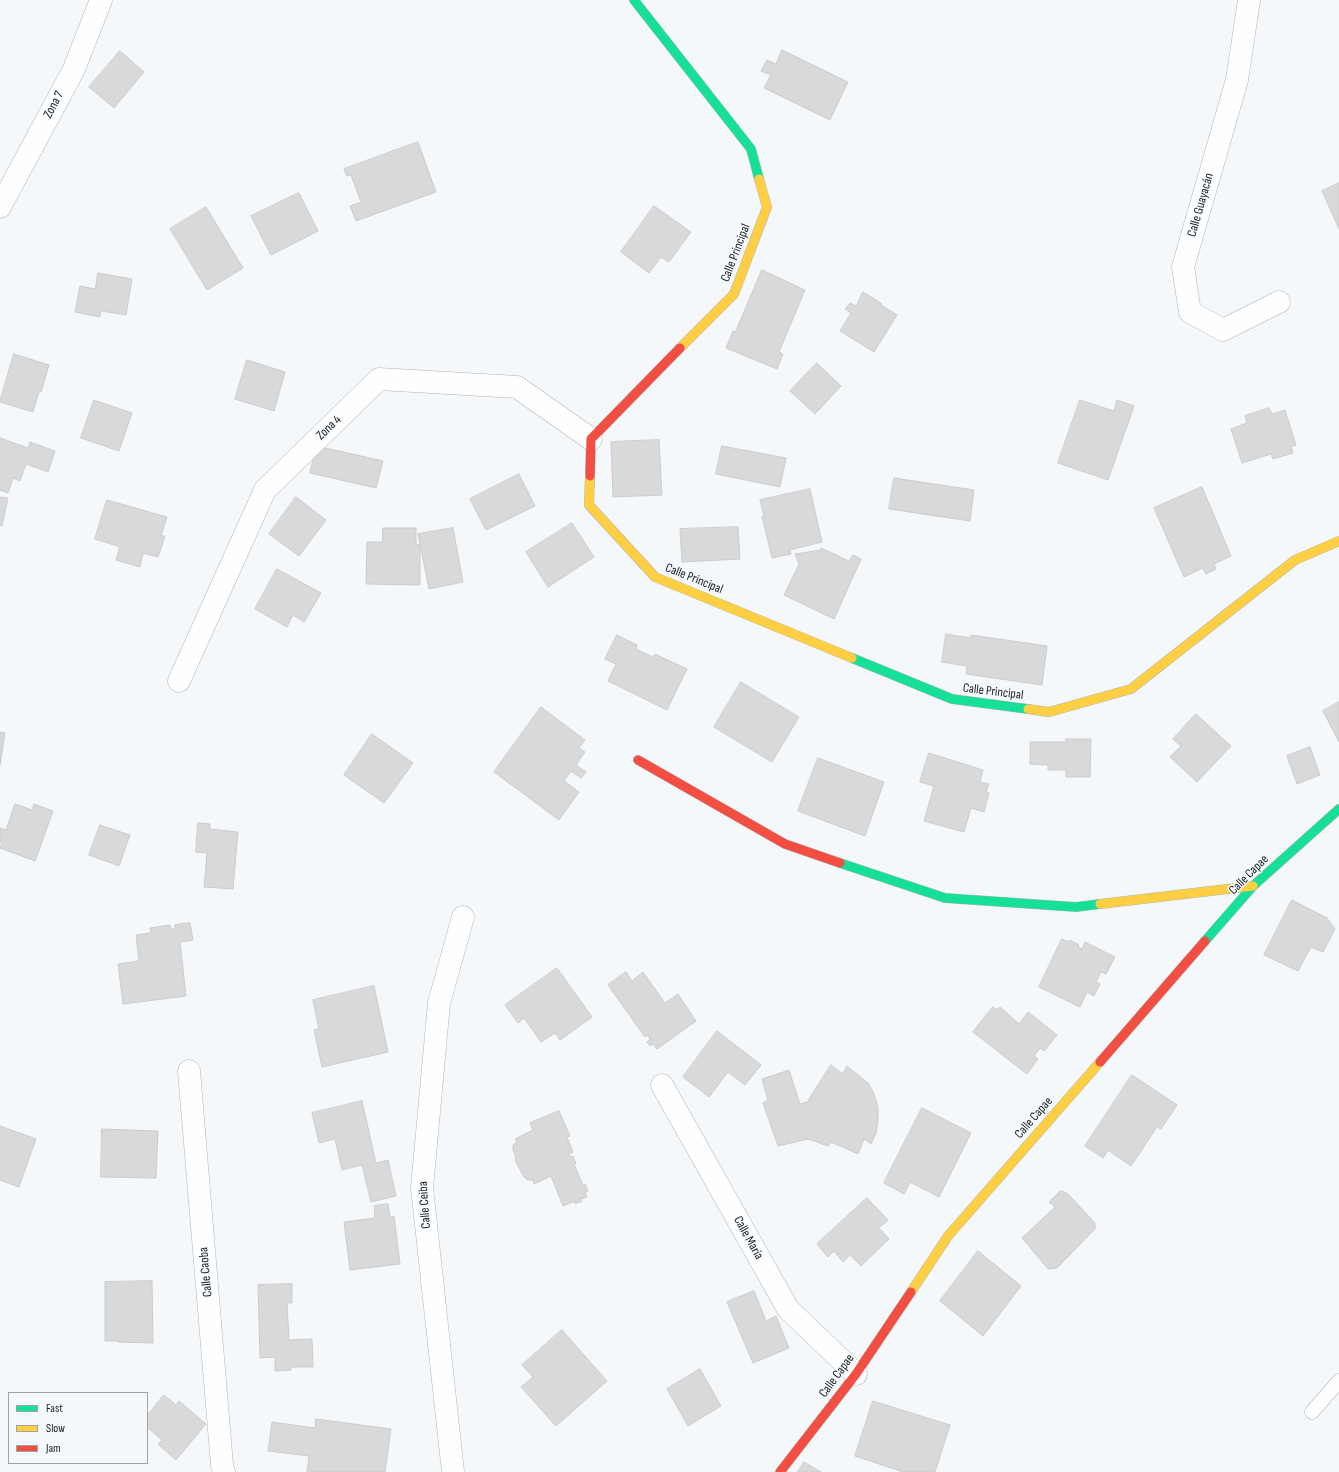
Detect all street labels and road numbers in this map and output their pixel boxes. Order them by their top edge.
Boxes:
street label: Zona 7 [40,89,68,121]
street label: Calle Guayacán [1184,171,1218,239]
street label: Calle Principal [718,222,754,284]
street label: Zona 4 [313,412,345,444]
street label: Calle Principal [663,560,725,598]
street label: Calle Principal [962,681,1024,703]
street label: Calle Capae [1226,852,1272,898]
street label: Calle Capae [1012,1094,1056,1142]
street label: Calle Ceiba [416,1181,434,1229]
street label: Calle María [730,1214,766,1262]
street label: Calle Caoba [196,1246,216,1298]
street label: Calle Capae [816,1351,858,1401]

